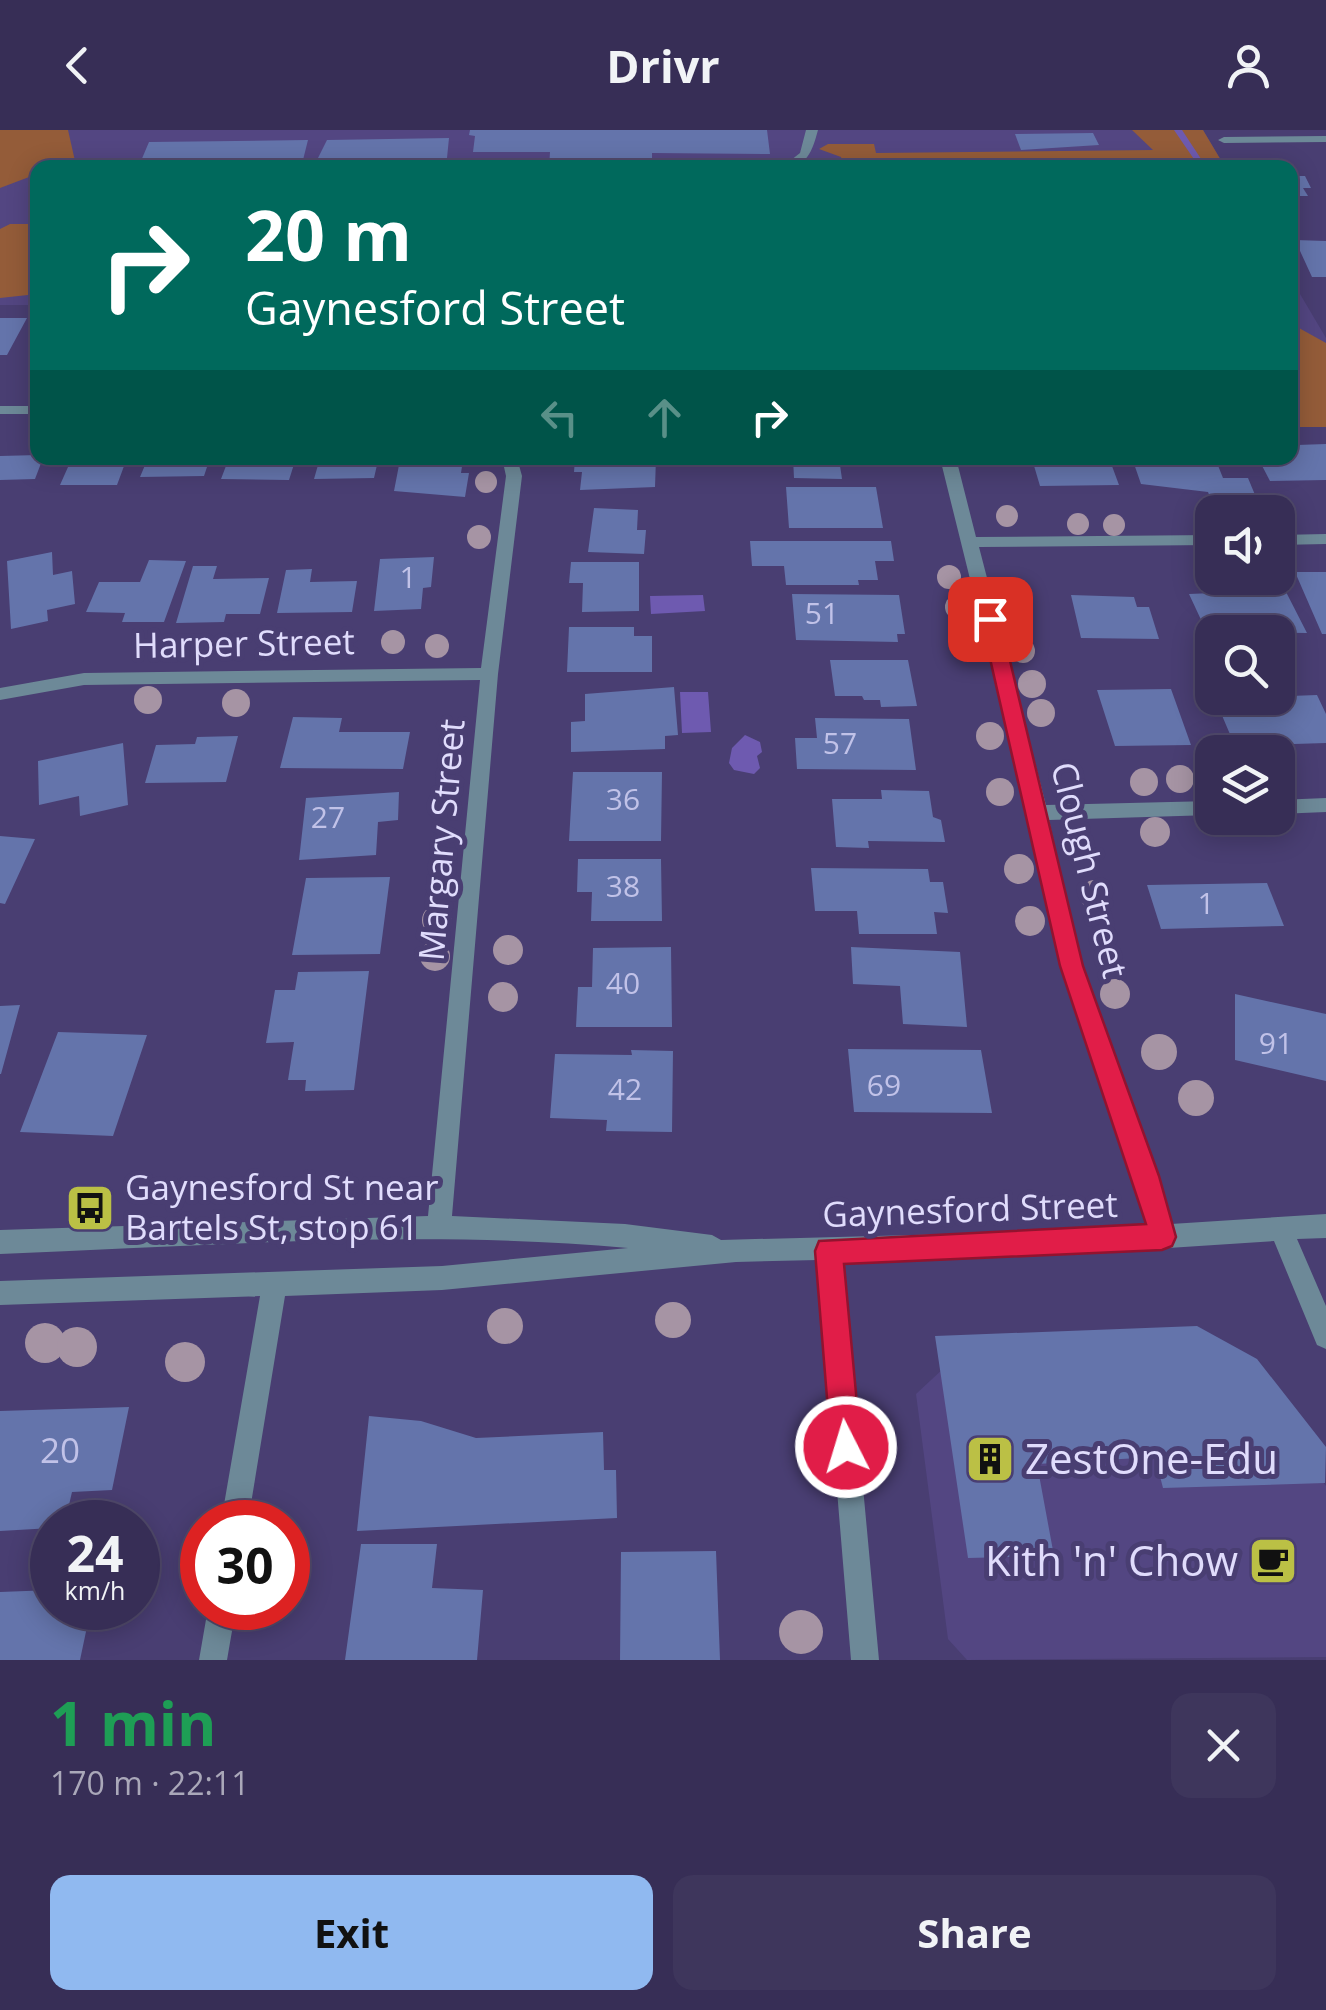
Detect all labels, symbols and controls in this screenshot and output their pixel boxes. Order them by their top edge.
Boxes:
text: Drivr [606,35,720,96]
icon: back [50,38,105,93]
icon: person [1221,38,1276,93]
text: 20 m [245,186,412,282]
icon: right [80,200,210,330]
text: Gaynesford Street [245,277,625,338]
icon: left [532,390,587,445]
icon: ahead [637,390,692,445]
icon: right [742,390,797,445]
map controls [1195,495,1295,835]
button: sound [1195,495,1295,595]
house number: 1 [399,556,417,597]
pin [948,577,1033,662]
house number: 51 [805,592,839,633]
icon: arrive [963,592,1018,647]
button: search [1195,615,1295,715]
street label: Harper Street [133,617,355,668]
street label: Margary Street [407,717,474,963]
house number: 57 [823,722,857,763]
button: layers [1195,735,1295,835]
street label: Clough Street [1041,757,1140,982]
house number: 36 [606,778,640,819]
house number: 27 [311,796,345,837]
house number: 38 [606,865,640,906]
house number: 1 [1197,882,1215,923]
house number: 40 [606,962,640,1003]
house number: 91 [1259,1022,1293,1063]
house number: 69 [867,1064,901,1105]
house number: 42 [608,1068,642,1109]
place label: Gaynesford St near Bartels St, stop 61 [125,1163,439,1250]
street label: Gaynesford Street [821,1180,1118,1237]
bus stop icon: Gaynesford St near Bartels St, stop 61 [64,1182,116,1234]
position arrow [794,1395,898,1499]
house number: 20 [40,1426,80,1473]
place label: ZestOne-Edu [1025,1429,1278,1486]
building icon: ZestOne-Edu [964,1433,1016,1485]
speed limit sign: 30 [180,1500,310,1630]
text: 24 [66,1519,124,1587]
place label: Kith 'n' Chow [985,1531,1238,1588]
cafe icon: Kith 'n' Chow [1247,1535,1299,1587]
text: km/h [65,1573,125,1607]
text: 1 min [50,1682,217,1764]
button: close [1171,1693,1276,1798]
text: 170 m · 22:11 [50,1761,249,1804]
button: Exit [50,1875,653,1990]
button: Share [673,1875,1276,1990]

